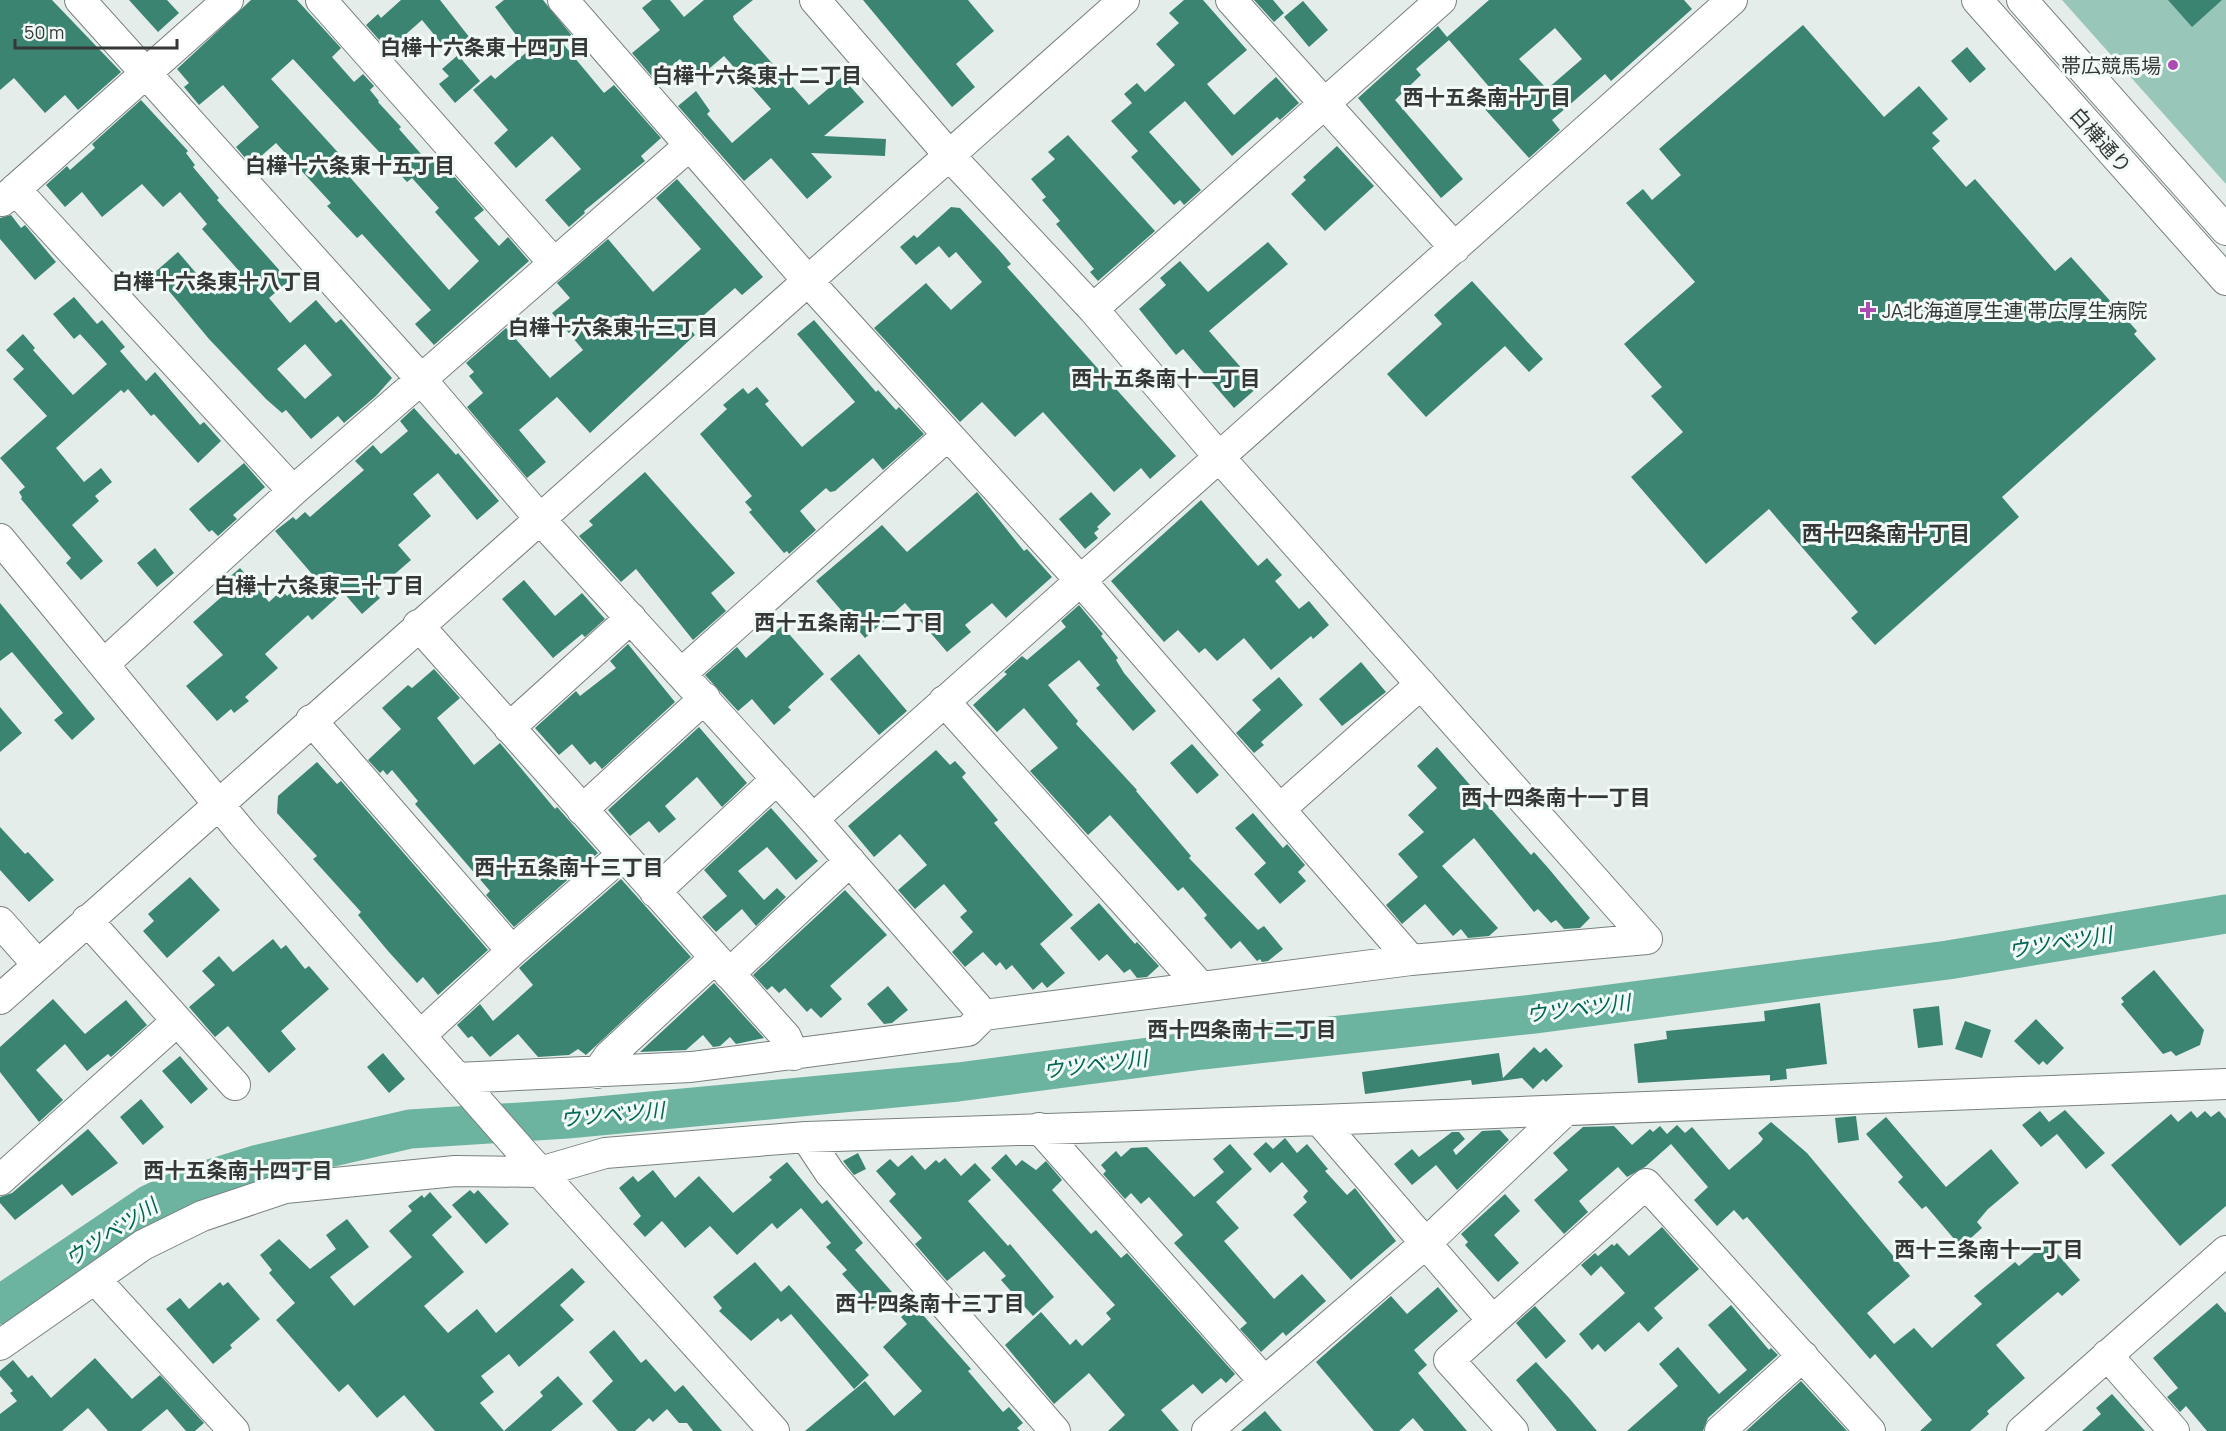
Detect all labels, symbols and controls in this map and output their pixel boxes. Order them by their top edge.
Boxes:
scale bar [15,12,177,50]
text: 50 m [24,20,64,44]
district label: 白樺十六条東十四丁目 [380,33,590,61]
place label: 帯広競馬場 [2061,52,2161,79]
marker: 帯広競馬場 [2166,58,2180,72]
district label: 白樺十六条東十二丁目 [652,61,862,89]
district label: 西十五条南十丁目 [1403,83,1571,111]
street label: 白樺通り [2064,101,2138,179]
district label: 白樺十六条東十五丁目 [245,151,455,179]
district label: 白樺十六条東十八丁目 [112,267,322,295]
place label: JA北海道厚生連 帯広厚生病院 [1882,297,2148,324]
marker: JA北海道厚生連 帯広厚生病院 [1859,301,1877,319]
district label: 白樺十六条東十三丁目 [508,313,718,341]
district label: 西十五条南十一丁目 [1072,364,1261,392]
district label: 西十四条南十丁目 [1802,519,1970,547]
district label: 白樺十六条東二十丁目 [214,571,424,599]
district label: 西十五条南十二丁目 [755,608,944,636]
district label: 西十四条南十一丁目 [1462,783,1651,811]
district label: 西十五条南十三丁目 [475,853,664,881]
water label: ウツベツ川 [2006,920,2116,964]
water label: ウツベツ川 [1524,987,1634,1028]
district label: 西十四条南十二丁目 [1148,1015,1337,1043]
water label: ウツベツ川 [1041,1043,1151,1084]
water label: ウツベツ川 [558,1095,668,1133]
district label: 西十五条南十四丁目 [144,1156,333,1184]
water label: ウツベツ川 [59,1191,164,1272]
district label: 西十三条南十一丁目 [1895,1235,2084,1263]
district label: 西十四条南十三丁目 [836,1289,1025,1317]

